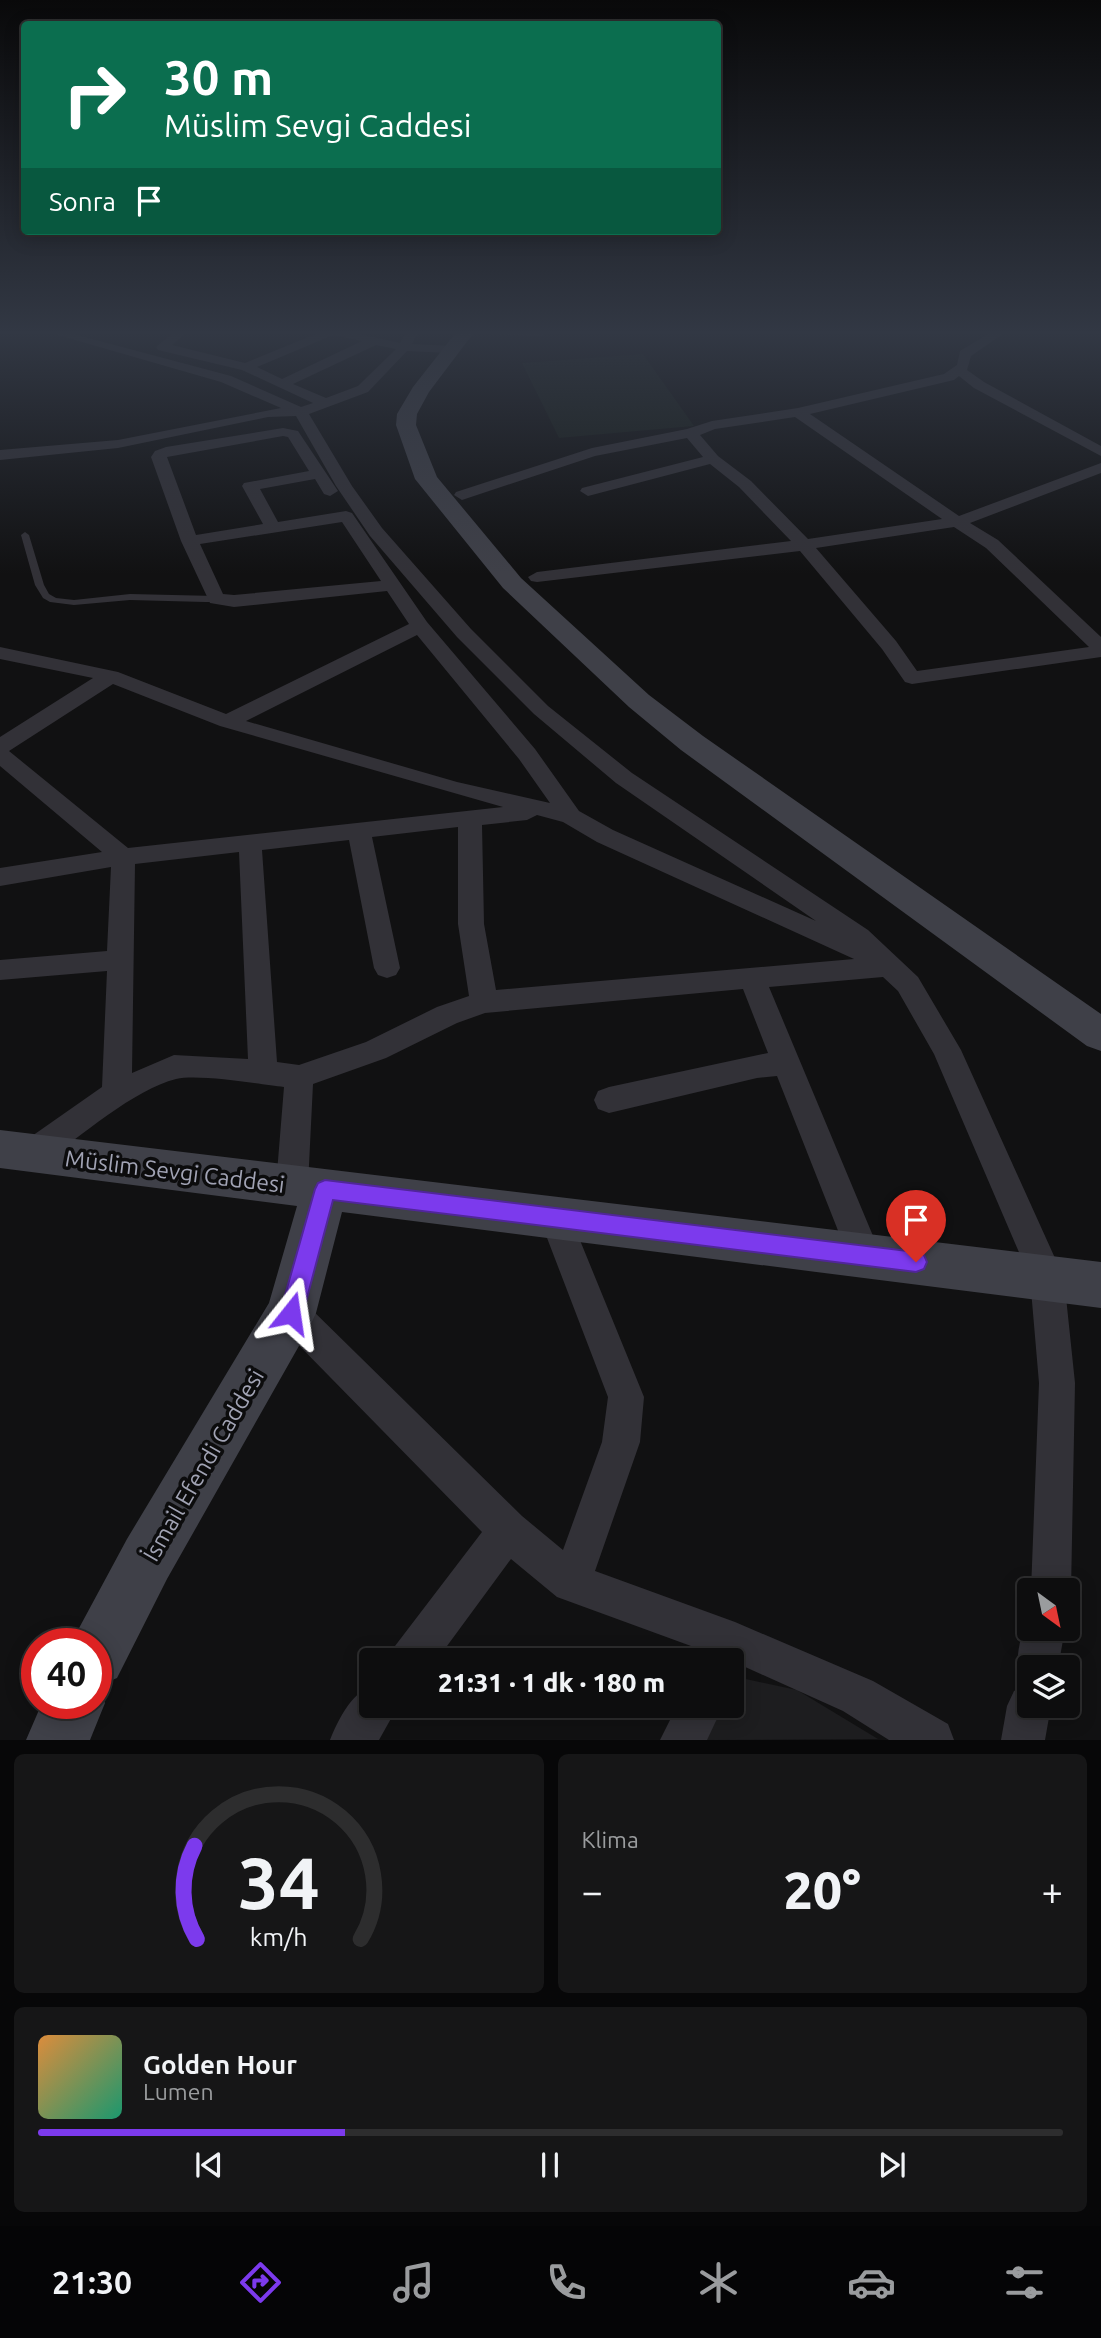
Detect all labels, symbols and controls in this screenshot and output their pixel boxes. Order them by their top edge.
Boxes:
icon: right [49,49,140,140]
text: 30 m [164,49,273,104]
text: Müslim Sevgi Caddesi [164,107,471,143]
icon: arrive [130,182,168,220]
text: Sonra [49,187,116,216]
street label: Müslim Sevgi Caddesi [64,1145,286,1197]
pin [886,1190,946,1262]
icon: arrive [897,1201,935,1239]
position arrow [254,1276,328,1350]
street label: İsmail Efendi Caddesi [138,1365,268,1565]
north arrow [1017,1578,1080,1642]
map controls [1017,1578,1080,1718]
speed limit sign: 40 [21,1628,112,1719]
button: layers [1017,1655,1080,1718]
text: 21:31 · 1 dk · 180 m [438,1668,665,1697]
text: Klima [582,1827,639,1852]
text: 34 [238,1842,320,1924]
text: 20° [783,1861,861,1919]
text: − [582,1870,603,1912]
text: + [1042,1870,1063,1912]
text: km/h [250,1923,308,1951]
text: Golden Hour [143,2050,297,2079]
text: Lumen [143,2079,214,2104]
icon: previous [190,2146,228,2184]
icon: pause [531,2146,569,2184]
icon: next [873,2146,911,2184]
icon: directions [236,2258,285,2307]
icon: music [389,2258,438,2307]
icon: phone [542,2258,591,2307]
icon: climate [694,2258,743,2307]
icon: car [847,2258,896,2307]
icon: filters [1000,2258,1049,2307]
text: 21:30 [52,2264,132,2300]

